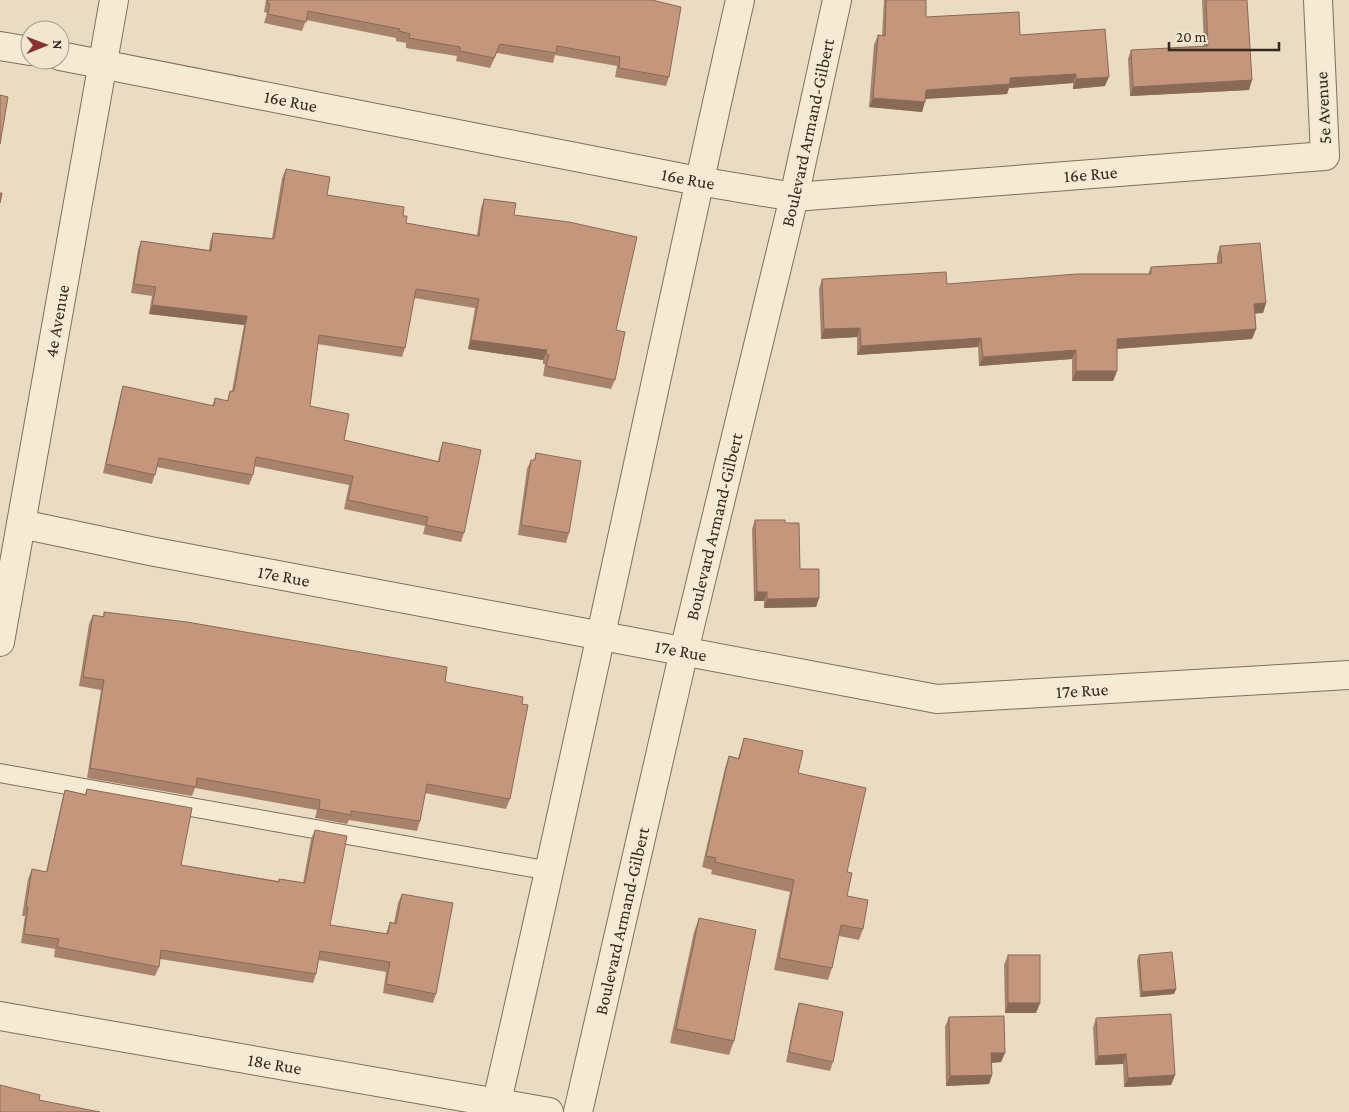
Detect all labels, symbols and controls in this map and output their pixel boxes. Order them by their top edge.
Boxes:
north arrow [20,20,70,70]
scale bar [1169,20,1279,52]
text: 20 m [1176,29,1207,45]
street label: Boulevard Armand-Gilbert [777,36,839,229]
text: N [50,40,66,50]
street label: 5e Avenue [1311,71,1335,145]
street label: 16e Rue [262,86,319,116]
street label: 16e Rue [1063,162,1118,186]
street label: 16e Rue [660,164,716,194]
street label: 4e Avenue [41,283,73,359]
street label: Boulevard Armand-Gilbert [682,430,747,622]
street label: 17e Rue [256,562,312,591]
street label: 17e Rue [653,636,709,666]
street label: 17e Rue [1055,679,1109,702]
street label: Boulevard Armand-Gilbert [591,824,653,1017]
street label: 18e Rue [246,1050,303,1079]

